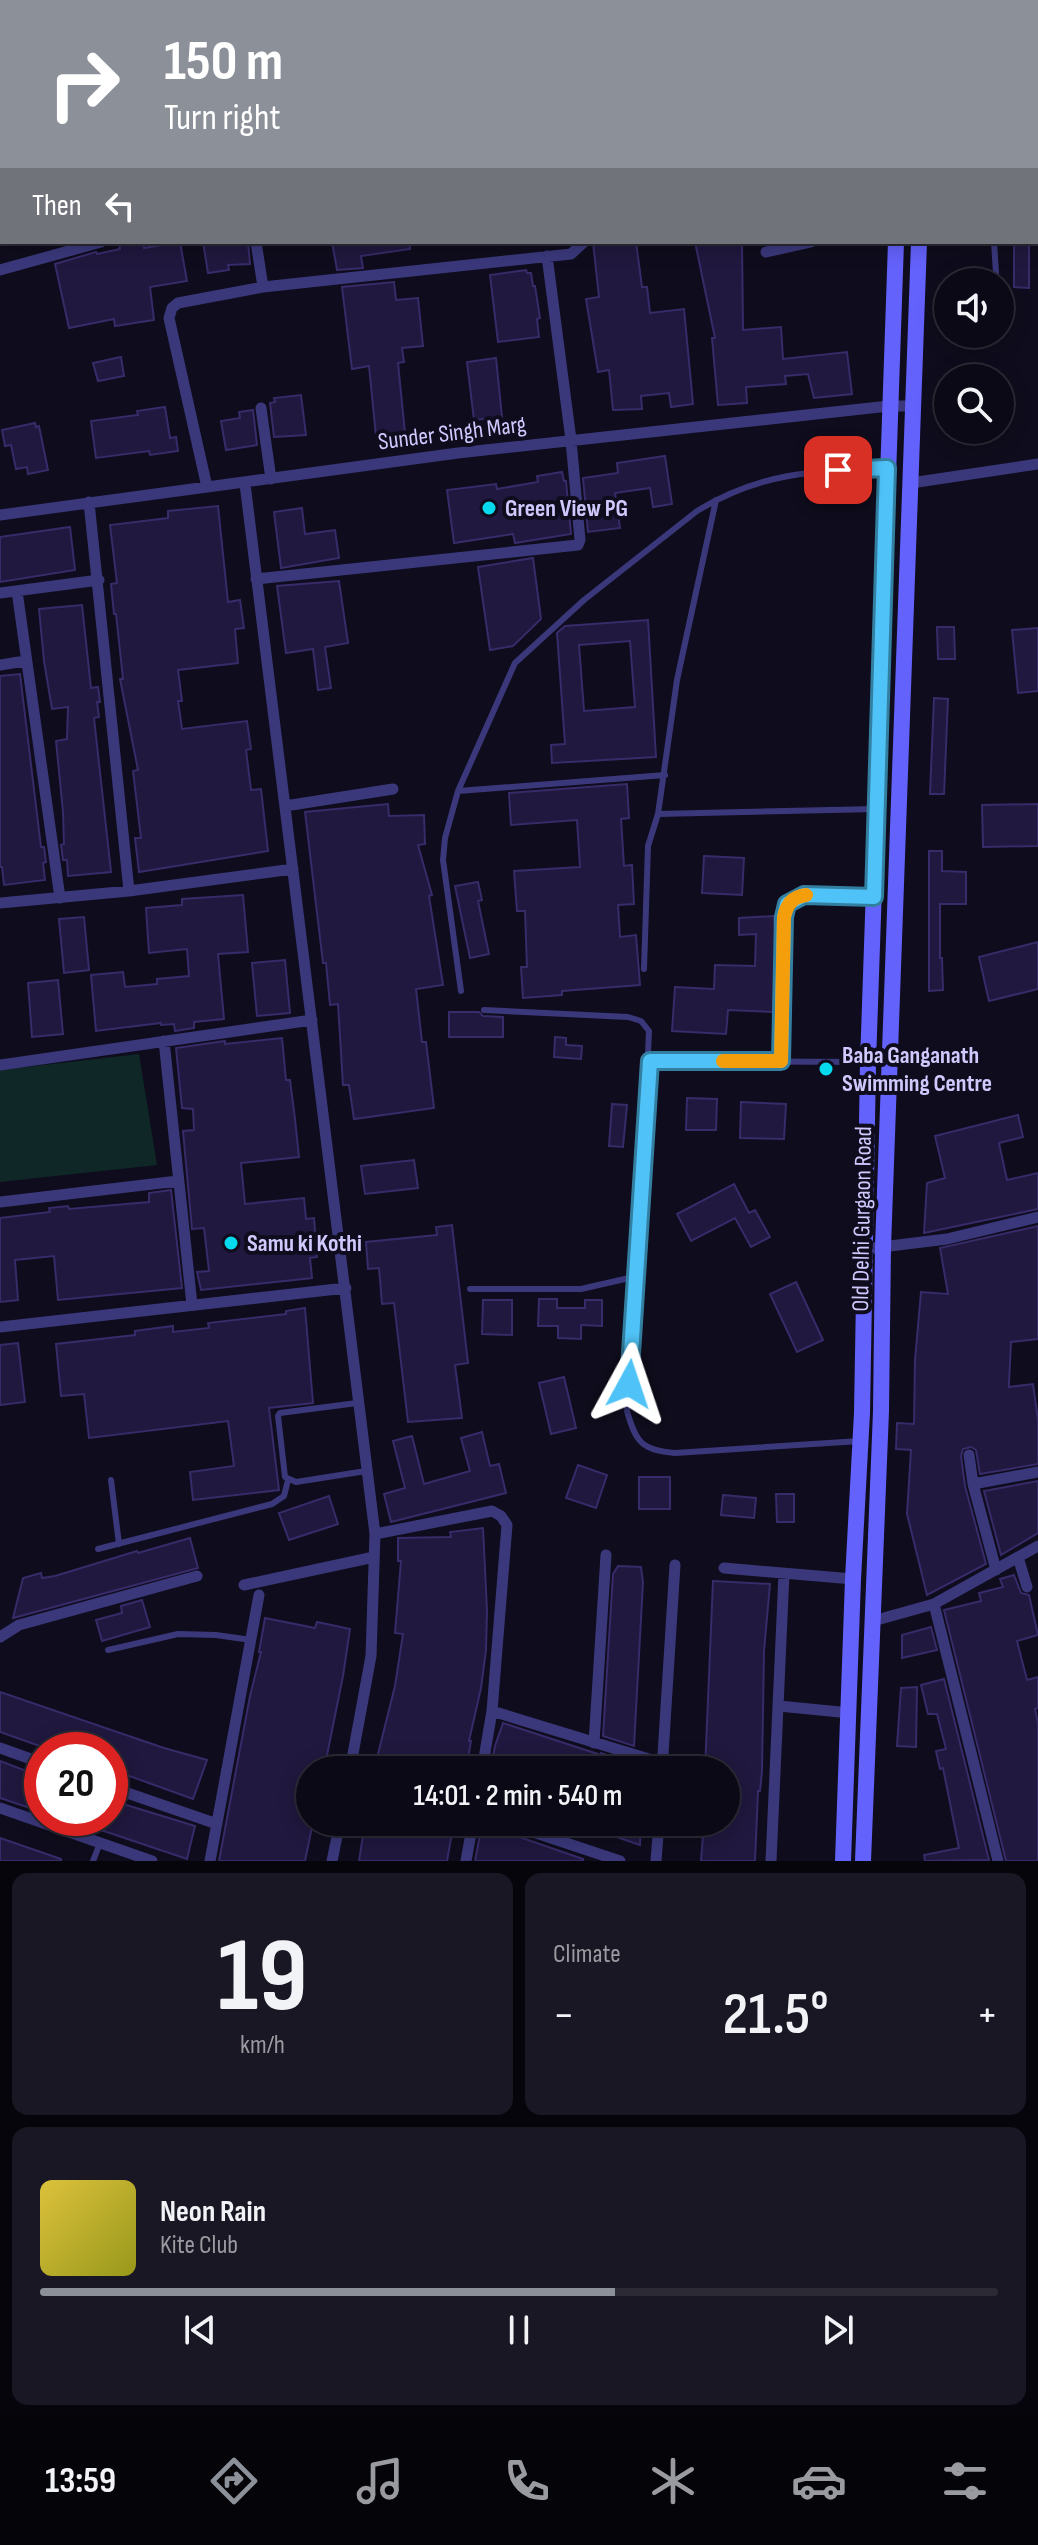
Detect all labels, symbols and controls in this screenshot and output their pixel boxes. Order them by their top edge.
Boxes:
text: 150 m [164,29,283,96]
icon: right [32,32,136,136]
text: Turn right [164,97,281,140]
icon: left [98,184,142,228]
text: Then [32,188,82,224]
map controls [934,268,1014,444]
button: sound [934,268,1014,348]
button: search [934,364,1014,444]
street label: Sunder Singh Marg [376,410,528,456]
pin [804,436,872,504]
icon: arrive [816,448,860,492]
place label: Green View PG [505,494,628,523]
marker: Green View PG [480,499,498,517]
place label: Baba Ganganath Swimming Centre [842,1041,992,1098]
marker: Baba Ganganath Swimming Centre [817,1060,835,1078]
street label: Old Delhi Gurgaon Road [846,1126,878,1312]
place label: Samu ki Kothi [247,1229,362,1258]
marker: Samu ki Kothi [222,1234,240,1252]
position arrow [587,1342,671,1426]
speed limit sign: 20 [24,1732,128,1836]
text: 14:01 · 2 min · 540 m [414,1778,622,1814]
text: 19 [217,1915,308,2040]
text: Climate [553,1939,621,1970]
text: 21.5° [722,1979,829,2051]
text: − [553,1989,575,2042]
text: + [976,1989,998,2042]
text: km/h [240,2030,285,2061]
text: Neon Rain [160,2194,266,2230]
text: Kite Club [160,2230,238,2261]
icon: previous [178,2308,222,2352]
icon: pause [497,2308,541,2352]
icon: next [816,2308,860,2352]
icon: directions [206,2453,262,2509]
icon: music [352,2453,408,2509]
icon: phone [499,2453,555,2509]
icon: climate [645,2453,701,2509]
icon: car [791,2453,847,2509]
icon: filters [937,2453,993,2509]
text: 13:59 [45,2460,116,2503]

